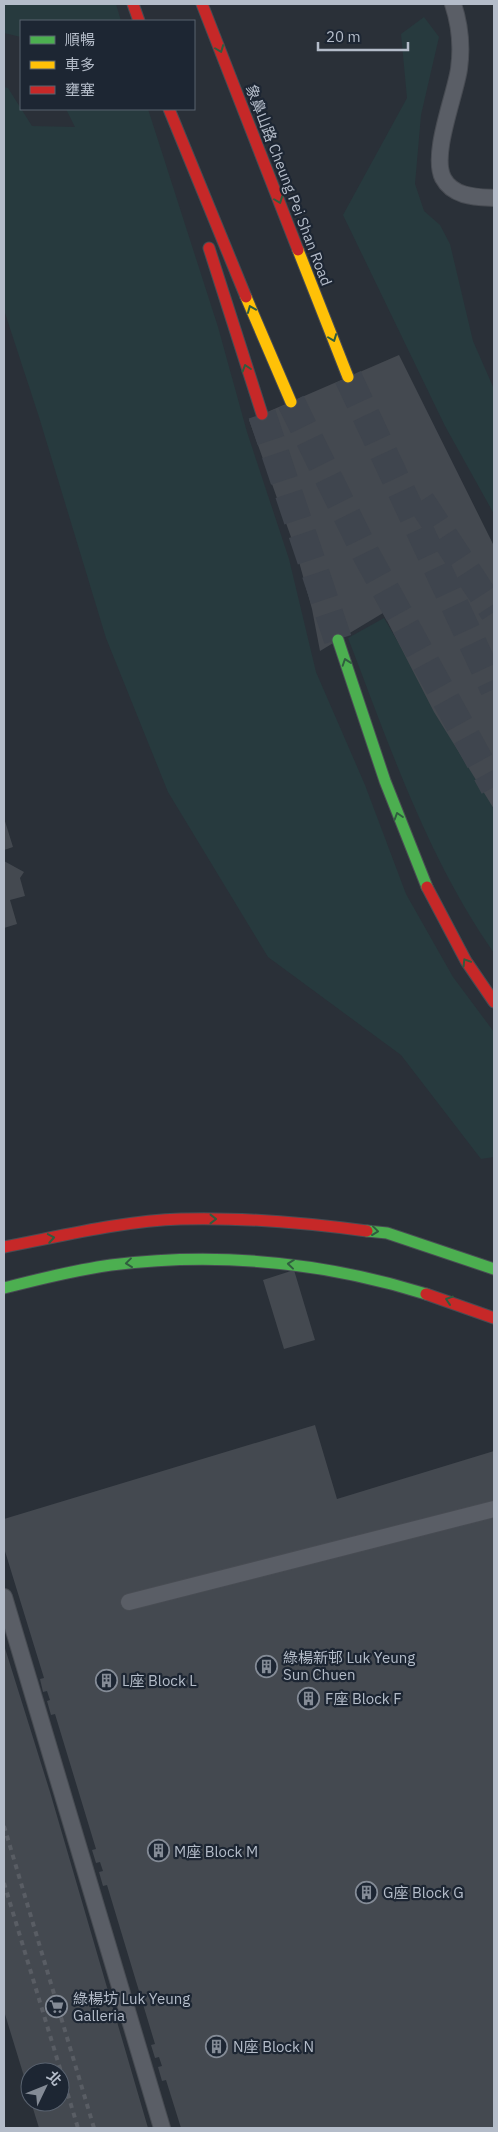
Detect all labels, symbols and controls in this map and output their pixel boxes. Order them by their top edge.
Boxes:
legend [20,20,195,110]
scale bar [318,20,408,52]
text: 20 m [326,27,361,46]
text: 順暢 [65,30,95,49]
one-way arrow [214,44,224,53]
text: 車多 [65,55,95,74]
text: 壅塞 [65,80,95,99]
street label: 象鼻山路 Cheung Pei Shan Road [242,82,336,288]
one-way arrow [273,196,283,204]
one-way arrow [247,305,257,314]
one-way arrow [327,334,337,342]
one-way arrow [242,364,252,373]
one-way arrow [342,658,352,666]
one-way arrow [393,812,403,820]
one-way arrow [463,959,473,968]
one-way arrow [209,1214,217,1225]
one-way arrow [370,1226,379,1236]
one-way arrow [47,1233,56,1243]
one-way arrow [125,1257,133,1268]
one-way arrow [287,1259,295,1270]
one-way arrow [445,1296,454,1306]
place label: 綠楊新邨 Luk Yeung Sun Chuen [283,1648,415,1684]
building icon: 綠楊新邨 Luk Yeung Sun Chuen [255,1654,279,1678]
building icon: L座 Block L [94,1668,118,1692]
place label: L座 Block L [122,1671,197,1690]
building icon: F座 Block F [297,1686,321,1710]
place label: F座 Block F [325,1689,402,1708]
building icon: M座 Block M [146,1839,170,1863]
place label: M座 Block M [174,1842,258,1861]
building icon: G座 Block G [355,1880,379,1904]
place label: G座 Block G [383,1883,464,1902]
place label: 綠楊坊 Luk Yeung Galleria [73,1989,190,2025]
supermarket icon: 綠楊坊 Luk Yeung Galleria [45,1995,69,2019]
building icon: N座 Block N [205,2034,229,2058]
place label: N座 Block N [233,2037,314,2056]
north arrow [20,2062,70,2112]
text: 北 [43,2067,66,2089]

